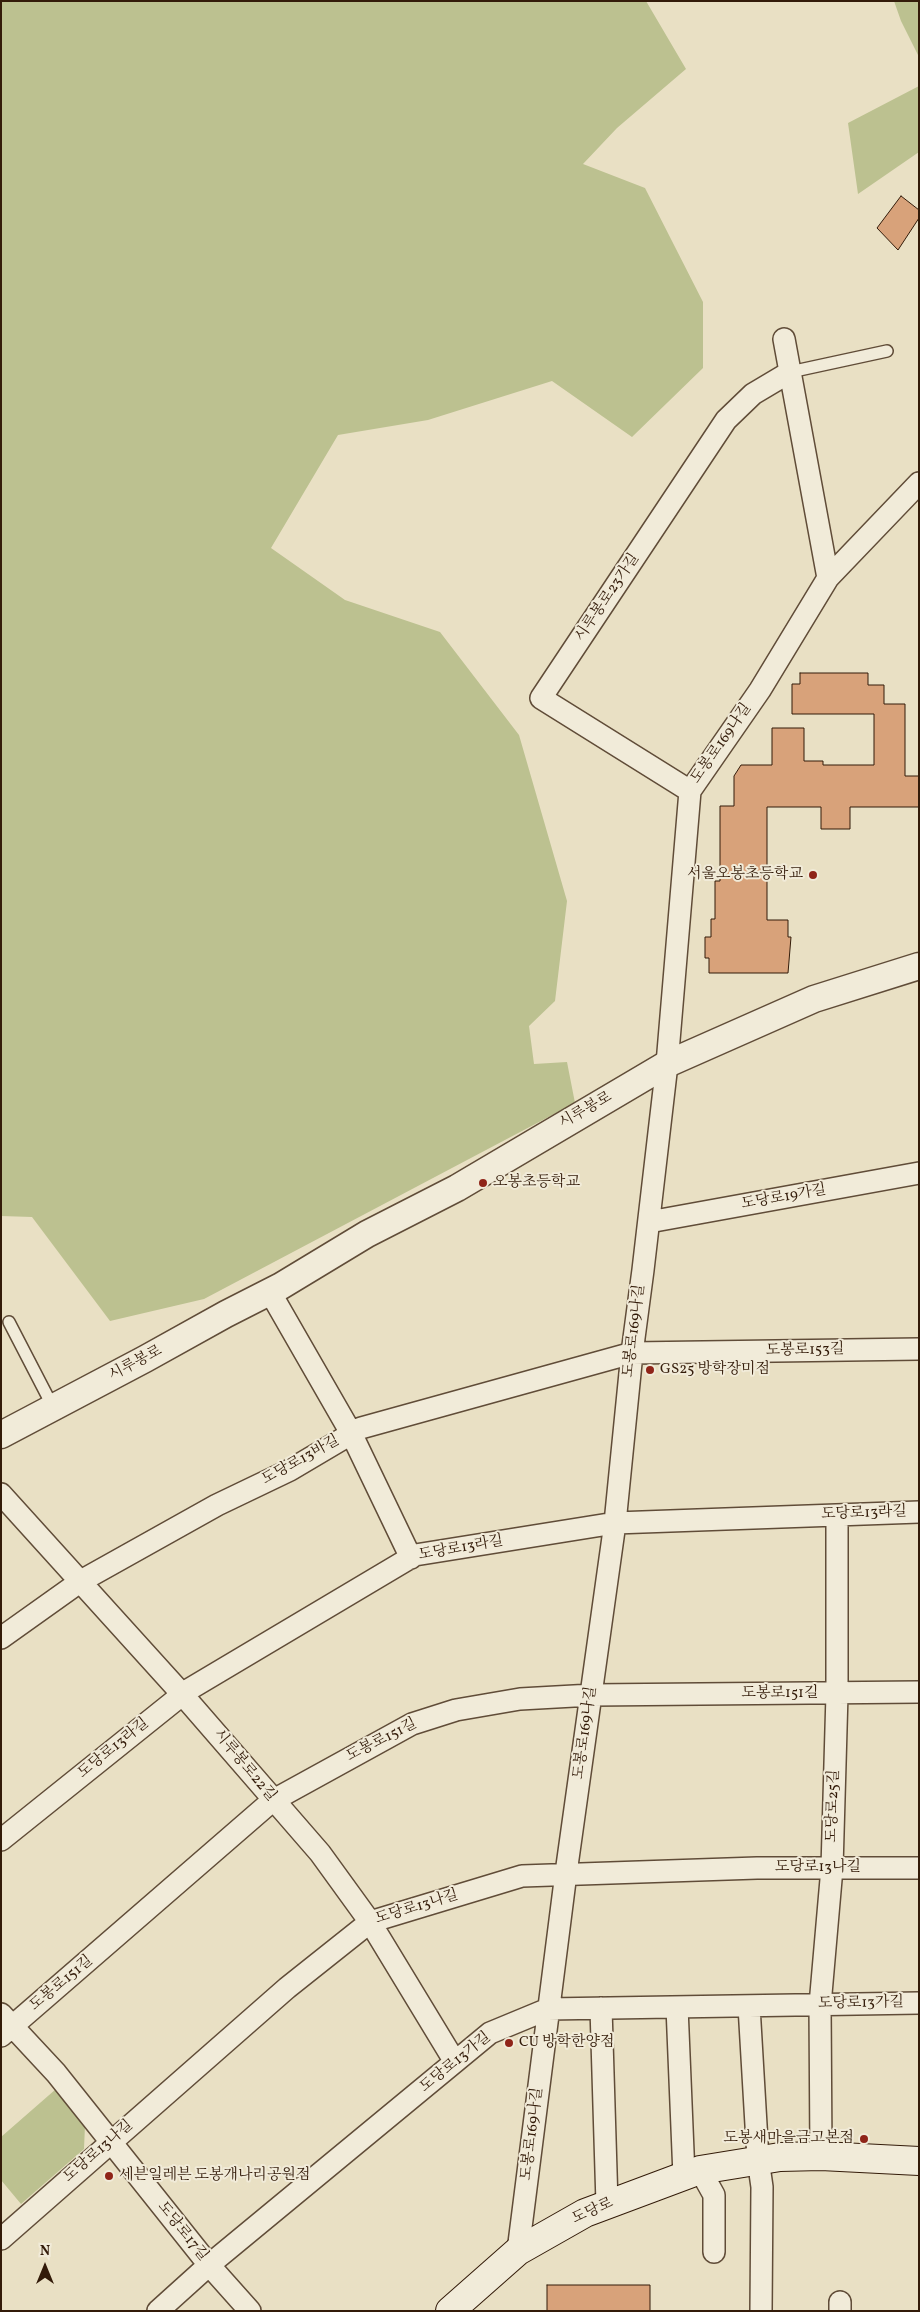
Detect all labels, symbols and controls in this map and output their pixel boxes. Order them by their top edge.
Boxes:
street label: 시루봉로23가길 [572,551,644,645]
street label: 도봉로169나길 [688,700,756,788]
place label: 서울오봉초등학교 [687,866,803,884]
marker: 서울오봉초등학교 [807,869,819,881]
street label: 시루봉로 [556,1089,616,1133]
place label: 오봉초등학교 [493,1174,580,1192]
marker: 오봉초등학교 [477,1177,489,1189]
street label: 도당로19가길 [740,1182,828,1214]
street label: 도봉로169나길 [620,1283,650,1379]
street label: 도봉로153길 [766,1341,844,1361]
street label: 시루봉로 [106,1342,166,1386]
place label: GS25 방학장미점 [660,1361,770,1379]
marker: GS25 방학장미점 [644,1364,656,1376]
street label: 도당로13바길 [259,1432,343,1490]
street label: 도당로13라길 [821,1504,907,1524]
street label: 도당로13라길 [417,1533,505,1565]
street label: 도봉로169나길 [571,1685,601,1781]
street label: 도봉로151길 [742,1685,818,1703]
street label: 도당로13라길 [75,1715,153,1783]
street label: 도봉로151길 [344,1716,420,1766]
street label: 시루봉로22길 [209,1726,279,1806]
street label: 도당로25길 [824,1769,844,1843]
street label: 도당로13나길 [775,1859,861,1877]
street label: 도당로13나길 [373,1887,461,1929]
street label: 도봉로151길 [27,1952,97,2016]
street label: 도당로13가길 [818,1994,904,2014]
street label: 도당로13가길 [417,2029,495,2097]
place label: CU 방학한양점 [519,2034,614,2052]
marker: CU 방학한양점 [503,2037,515,2049]
street label: 도봉로169나길 [518,2086,548,2182]
street label: 도당로13나길 [61,2117,137,2187]
place label: 도봉새마을금고본점 [724,2130,854,2148]
marker: 도봉새마을금고본점 [858,2133,870,2145]
place label: 세븐일레븐 도봉개나리공원점 [119,2167,310,2185]
marker: 세븐일레븐 도봉개나리공원점 [103,2170,115,2182]
street label: 도당로 [569,2195,617,2229]
street label: 도당로17길 [153,2199,211,2265]
north arrow [20,2242,70,2292]
text: N [40,2242,50,2261]

